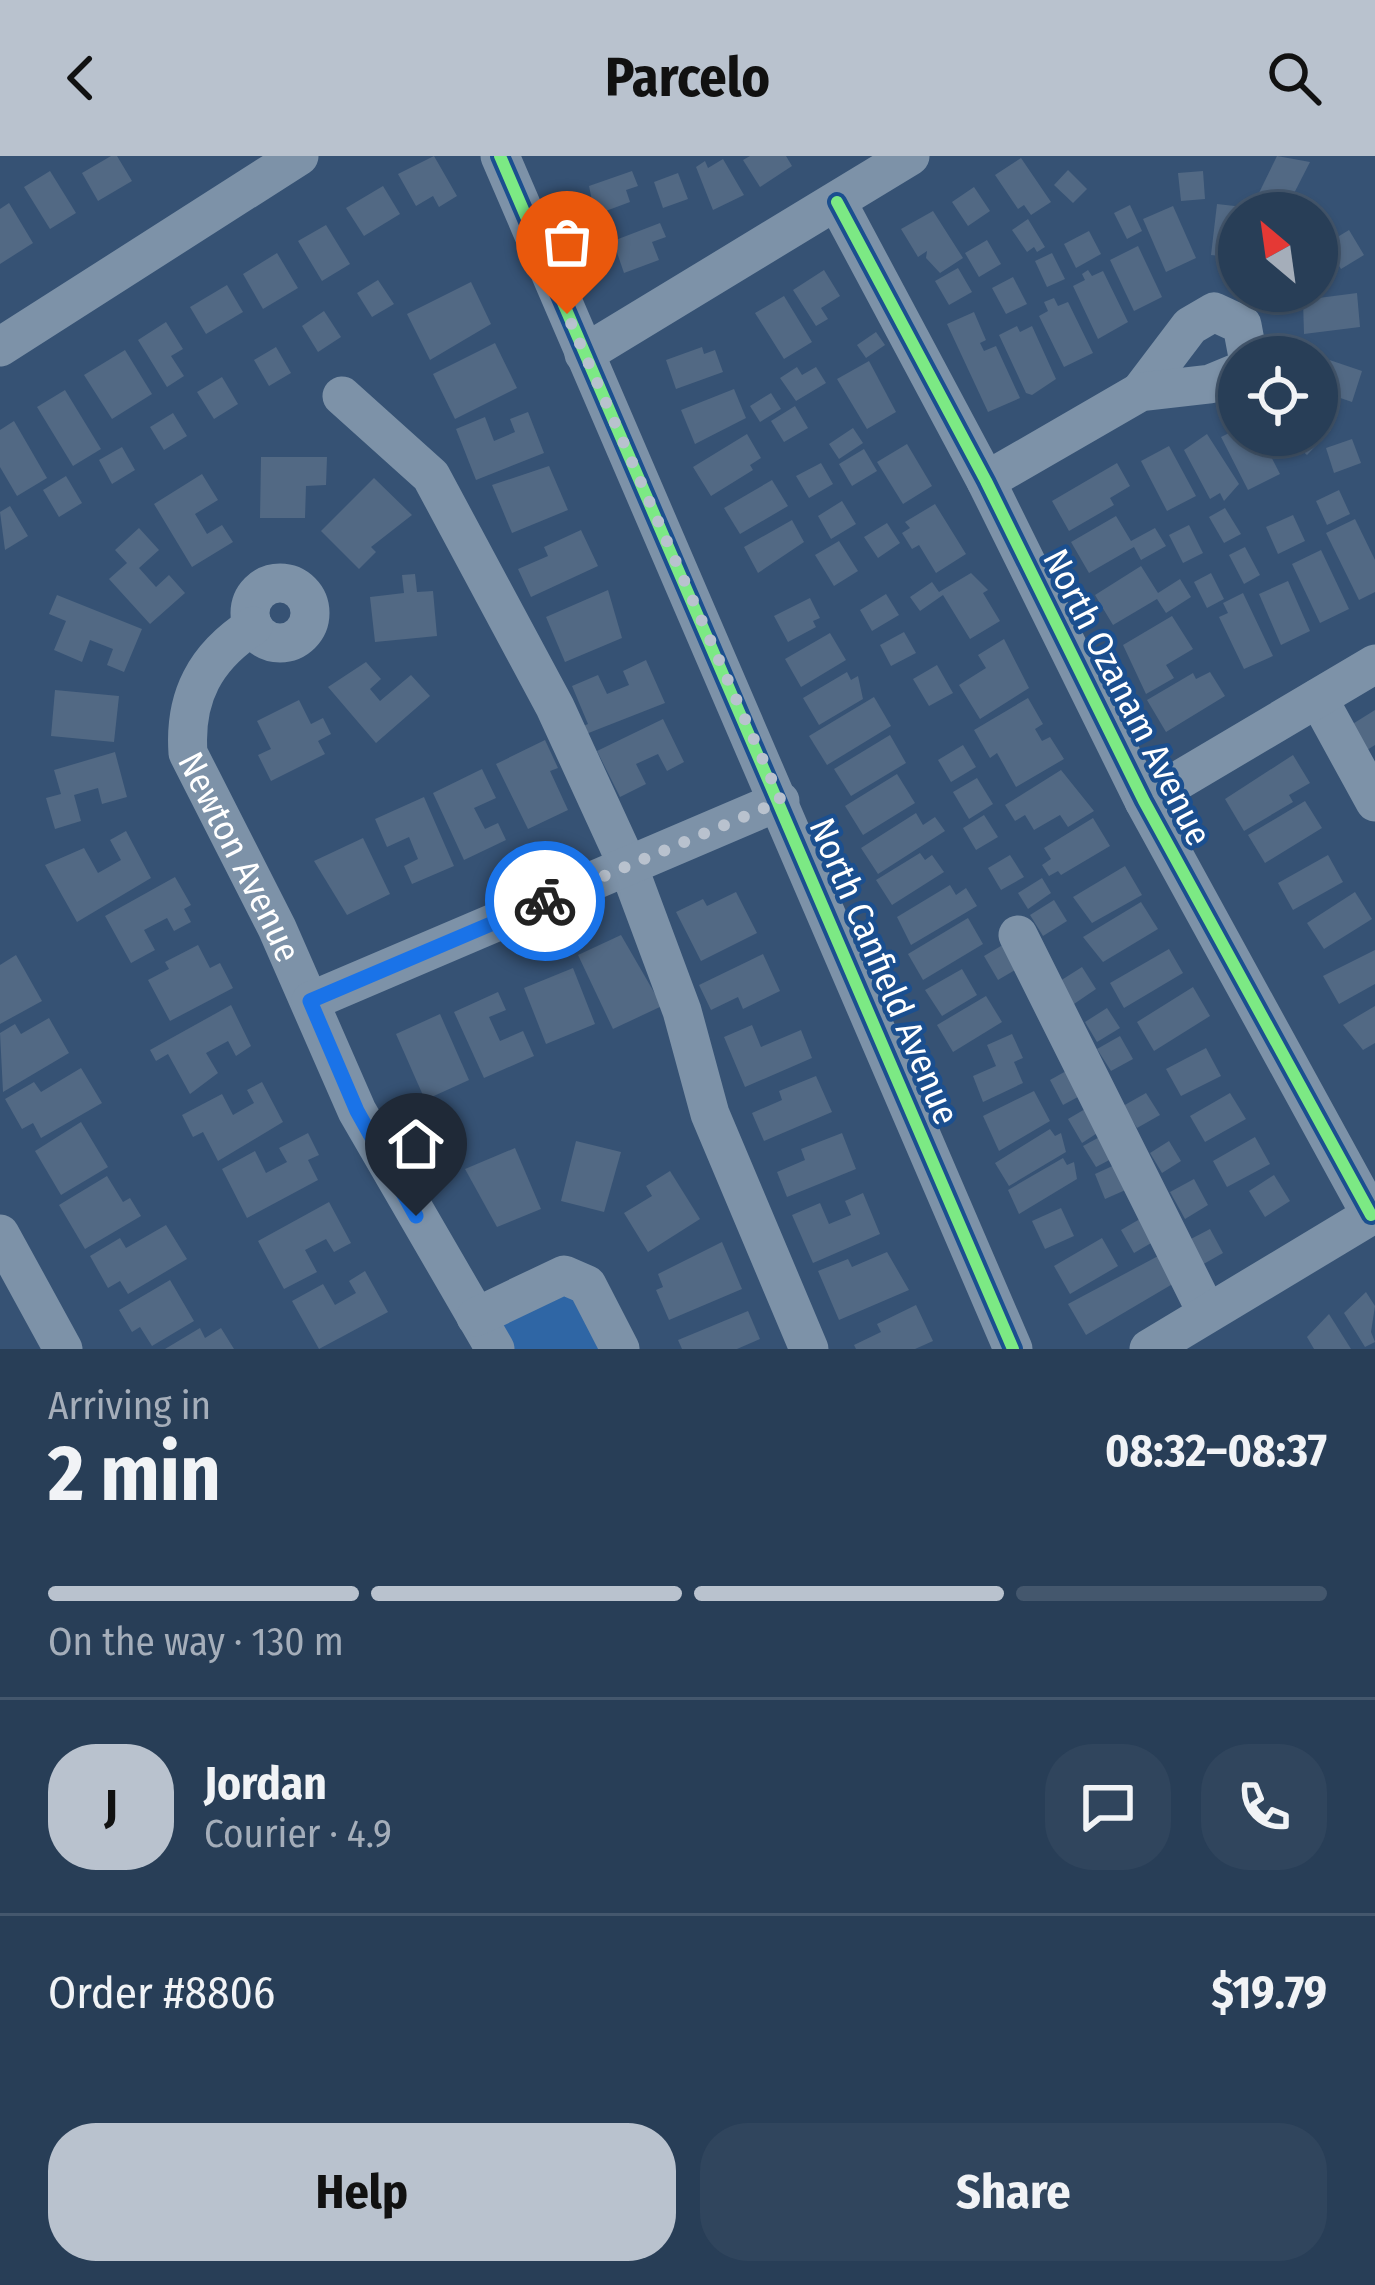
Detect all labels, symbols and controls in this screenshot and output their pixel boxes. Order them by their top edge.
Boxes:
icon: back [48,45,114,111]
icon: search [1261,45,1327,111]
text: Parcelo [605,46,770,110]
pin [516,191,618,314]
north arrow [1218,192,1338,312]
map controls [1218,192,1338,456]
icon: bag [534,209,600,275]
button: locate [1218,336,1338,456]
street label: North Ozanam Avenue [1033,542,1221,853]
street label: Newton Avenue [168,745,310,969]
street label: North Canfield Avenue [800,811,969,1131]
courier [485,841,605,961]
icon: bike [512,868,578,934]
pin [365,1093,467,1216]
icon: home [383,1111,449,1177]
text: Arriving in [48,1383,211,1429]
text: 08:32–08:37 [1105,1424,1327,1478]
text: 2 min [48,1427,221,1521]
text: On the way · 130 m [48,1619,344,1665]
button: chat [1045,1744,1171,1870]
button: phone [1201,1744,1327,1870]
text: Jordan [204,1757,327,1811]
text: J [104,1780,118,1834]
text: Courier · 4.9 [204,1811,392,1857]
text: Order #8806 [48,1966,275,2020]
text: $19.79 [1212,1966,1327,2020]
button: Help [48,2123,676,2261]
button: Share [700,2123,1327,2261]

